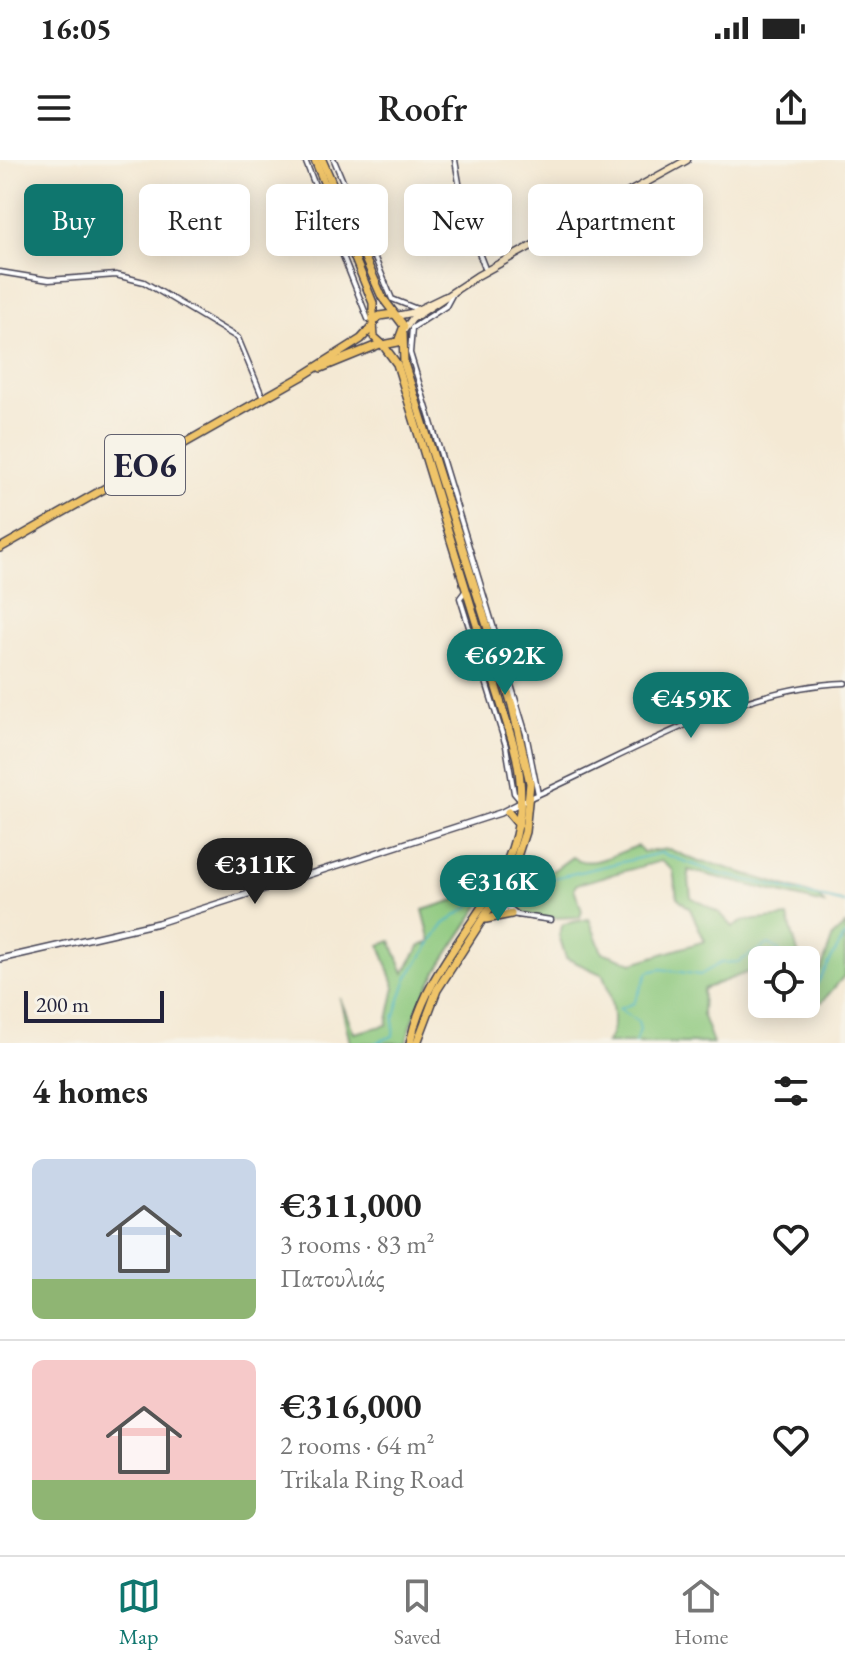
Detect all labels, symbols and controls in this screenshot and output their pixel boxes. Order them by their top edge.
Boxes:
text: 16:05 [40,9,112,48]
text: Roofr [378,85,467,132]
icon: menu [32,86,76,130]
icon: share [769,86,813,130]
chip: Buy [24,184,123,256]
chip: Rent [139,184,250,256]
chip: Filters [266,184,388,256]
chip: New [404,184,512,256]
chip: Apartment [528,184,703,256]
road number: ΕΟ6 [105,435,185,495]
pin: €692K [449,629,561,697]
text: €692K [465,638,545,672]
pin: €459K [635,672,747,740]
text: €459K [651,681,731,715]
pin: €311K [199,838,311,906]
text: €311K [215,847,295,881]
pin: €316K [442,855,554,923]
text: €316K [458,864,538,898]
map controls [748,946,820,1018]
button: locate [748,946,820,1018]
scale bar [24,987,164,1023]
text: 200 m [36,990,89,1019]
text: 4 homes [32,1069,148,1113]
icon: filters [769,1069,813,1113]
text: €311,000 [280,1183,421,1227]
icon: home [96,1191,192,1287]
icon: heart [769,1217,813,1261]
text: 3 rooms · 83 m² [280,1227,435,1261]
text: Πατουλιάς [280,1261,385,1295]
text: €316,000 [280,1384,421,1428]
icon: home [96,1392,192,1488]
icon: heart [769,1418,813,1462]
text: 2 rooms · 64 m² [280,1428,435,1462]
text: Trikala Ring Road [280,1462,464,1496]
tab: Map [117,1574,161,1651]
tab: Saved [394,1574,441,1651]
tab: Home [674,1574,728,1651]

